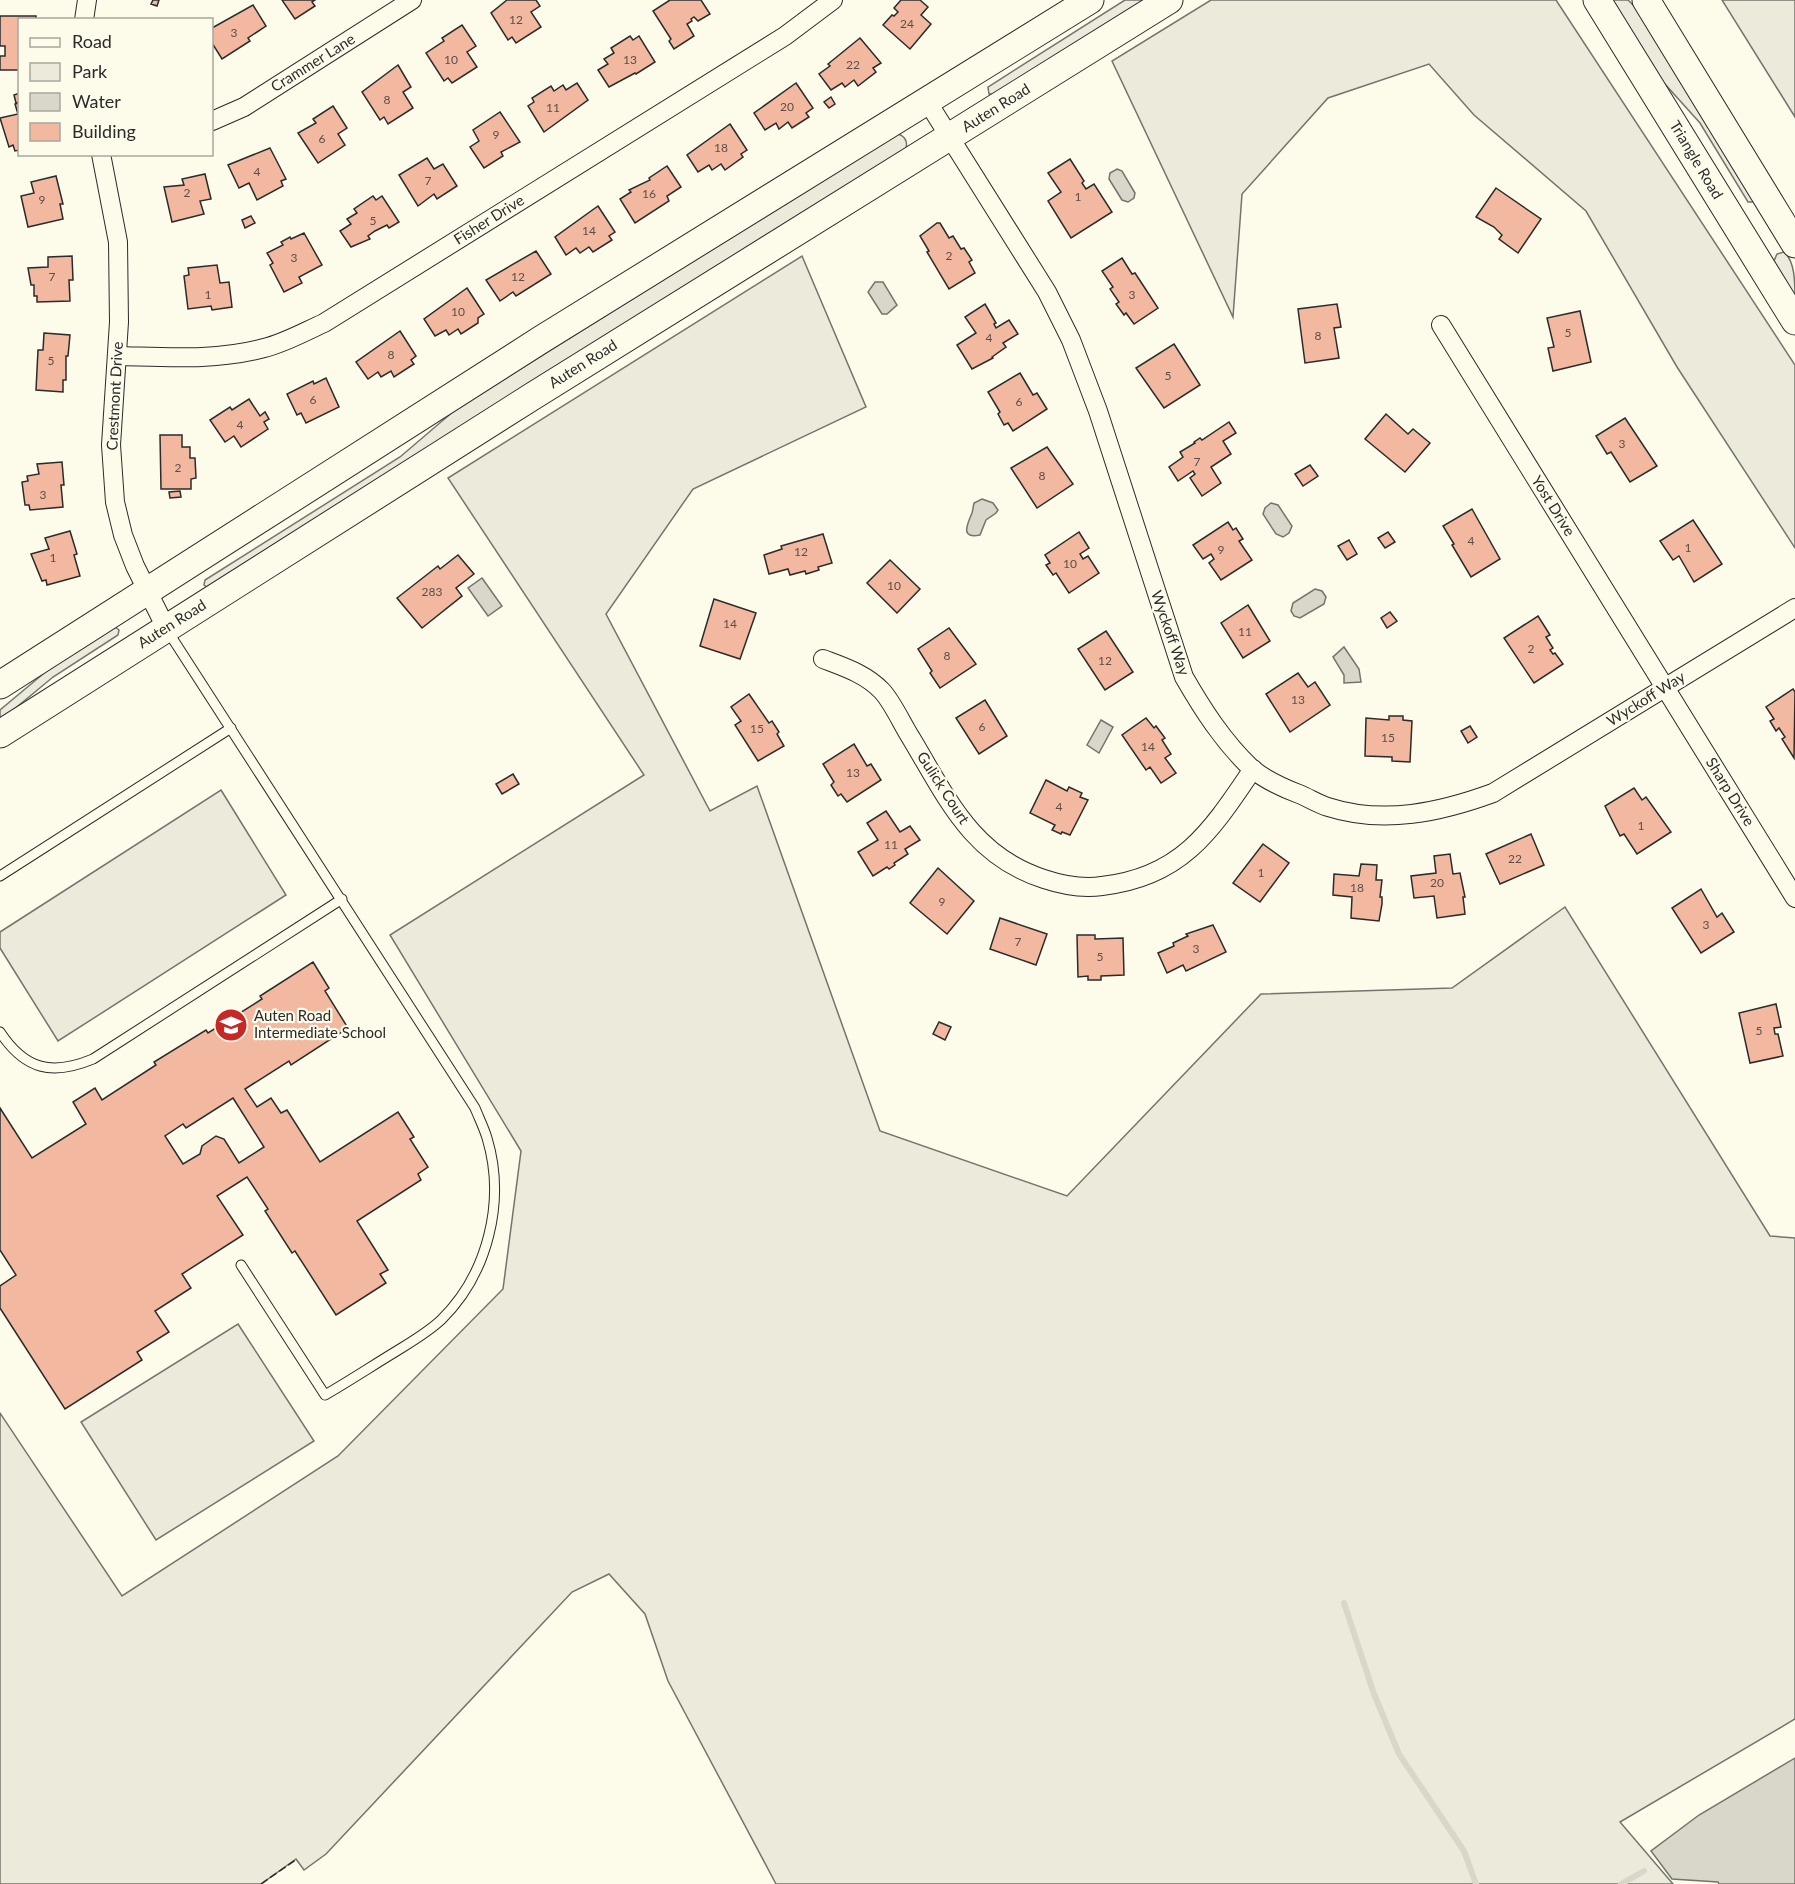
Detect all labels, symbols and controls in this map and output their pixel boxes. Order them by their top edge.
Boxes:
house number: 12 [509,12,523,27]
house number: 24 [900,16,914,31]
legend [18,18,213,156]
house number: 3 [231,25,238,40]
street label: Crammer Lane [267,29,358,95]
text: Road [72,30,112,52]
house number: 10 [444,52,458,67]
house number: 13 [623,52,637,67]
house number: 22 [846,57,860,72]
text: Park [72,60,108,82]
street label: Auten Road [958,79,1033,135]
text: Water [72,90,121,112]
house number: 8 [384,92,391,107]
house number: 20 [780,99,794,114]
house number: 11 [546,100,560,115]
street label: Triangle Road [1666,117,1727,202]
text: Building [72,120,136,142]
house number: 9 [493,127,500,142]
house number: 6 [319,131,326,146]
house number: 18 [714,140,728,155]
house number: 4 [254,164,261,179]
house number: 7 [425,173,432,188]
house number: 2 [184,185,191,200]
house number: 16 [642,186,656,201]
house number: 1 [1075,189,1082,204]
street label: Fisher Drive [450,190,527,248]
house number: 9 [39,192,46,207]
house number: 5 [370,213,377,228]
house number: 14 [582,223,596,238]
house number: 2 [946,248,953,263]
house number: 3 [291,250,298,265]
house number: 7 [49,269,56,284]
house number: 12 [511,269,525,284]
house number: 1 [205,287,212,302]
house number: 3 [1129,287,1136,302]
house number: 10 [451,304,465,319]
house number: 5 [1565,325,1572,340]
house number: 8 [1315,328,1322,343]
house number: 4 [986,330,993,345]
street label: Auten Road [545,335,620,391]
street label: Crestmont Drive [102,341,126,451]
house number: 8 [388,347,395,362]
house number: 5 [48,353,55,368]
house number: 5 [1165,368,1172,383]
house number: 6 [310,392,317,407]
house number: 6 [1016,394,1023,409]
house number: 4 [237,417,244,432]
house number: 3 [1619,436,1626,451]
house number: 7 [1194,454,1201,469]
house number: 2 [175,460,182,475]
house number: 8 [1039,468,1046,483]
street label: Yost Drive [1528,472,1579,539]
house number: 3 [40,487,47,502]
house number: 4 [1468,533,1475,548]
house number: 1 [1685,540,1692,555]
house number: 9 [1218,542,1225,557]
house number: 12 [794,544,808,559]
house number: 1 [50,550,57,565]
house number: 10 [1063,556,1077,571]
house number: 10 [887,578,901,593]
house number: 283 [422,584,442,599]
street label: Wyckoff Way [1148,588,1194,678]
street label: Auten Road [134,595,209,651]
house number: 14 [723,616,737,631]
house number: 11 [1238,624,1252,639]
house number: 2 [1528,641,1535,656]
house number: 8 [944,648,951,663]
house number: 12 [1098,653,1112,668]
street label: Wyckoff Way [1603,667,1688,729]
house number: 13 [1291,692,1305,707]
house number: 6 [979,719,986,734]
house number: 15 [750,721,764,736]
house number: 15 [1381,730,1395,745]
house number: 14 [1141,739,1155,754]
street label: Gulick Court [914,748,974,827]
street label: Sharp Drive [1703,754,1759,829]
house number: 13 [846,765,860,780]
house number: 4 [1056,799,1063,814]
house number: 1 [1638,818,1645,833]
house number: 11 [884,837,898,852]
house number: 22 [1508,851,1522,866]
house number: 1 [1258,865,1265,880]
house number: 20 [1430,875,1444,890]
house number: 18 [1350,880,1364,895]
house number: 9 [939,894,946,909]
house number: 3 [1703,917,1710,932]
house number: 7 [1015,934,1022,949]
house number: 3 [1193,941,1200,956]
house number: 5 [1097,949,1104,964]
place label: Auten Road Intermediate School [254,1006,386,1041]
school or university icon: Auten Road Intermediate School [213,1007,249,1043]
house number: 5 [1756,1023,1763,1038]

